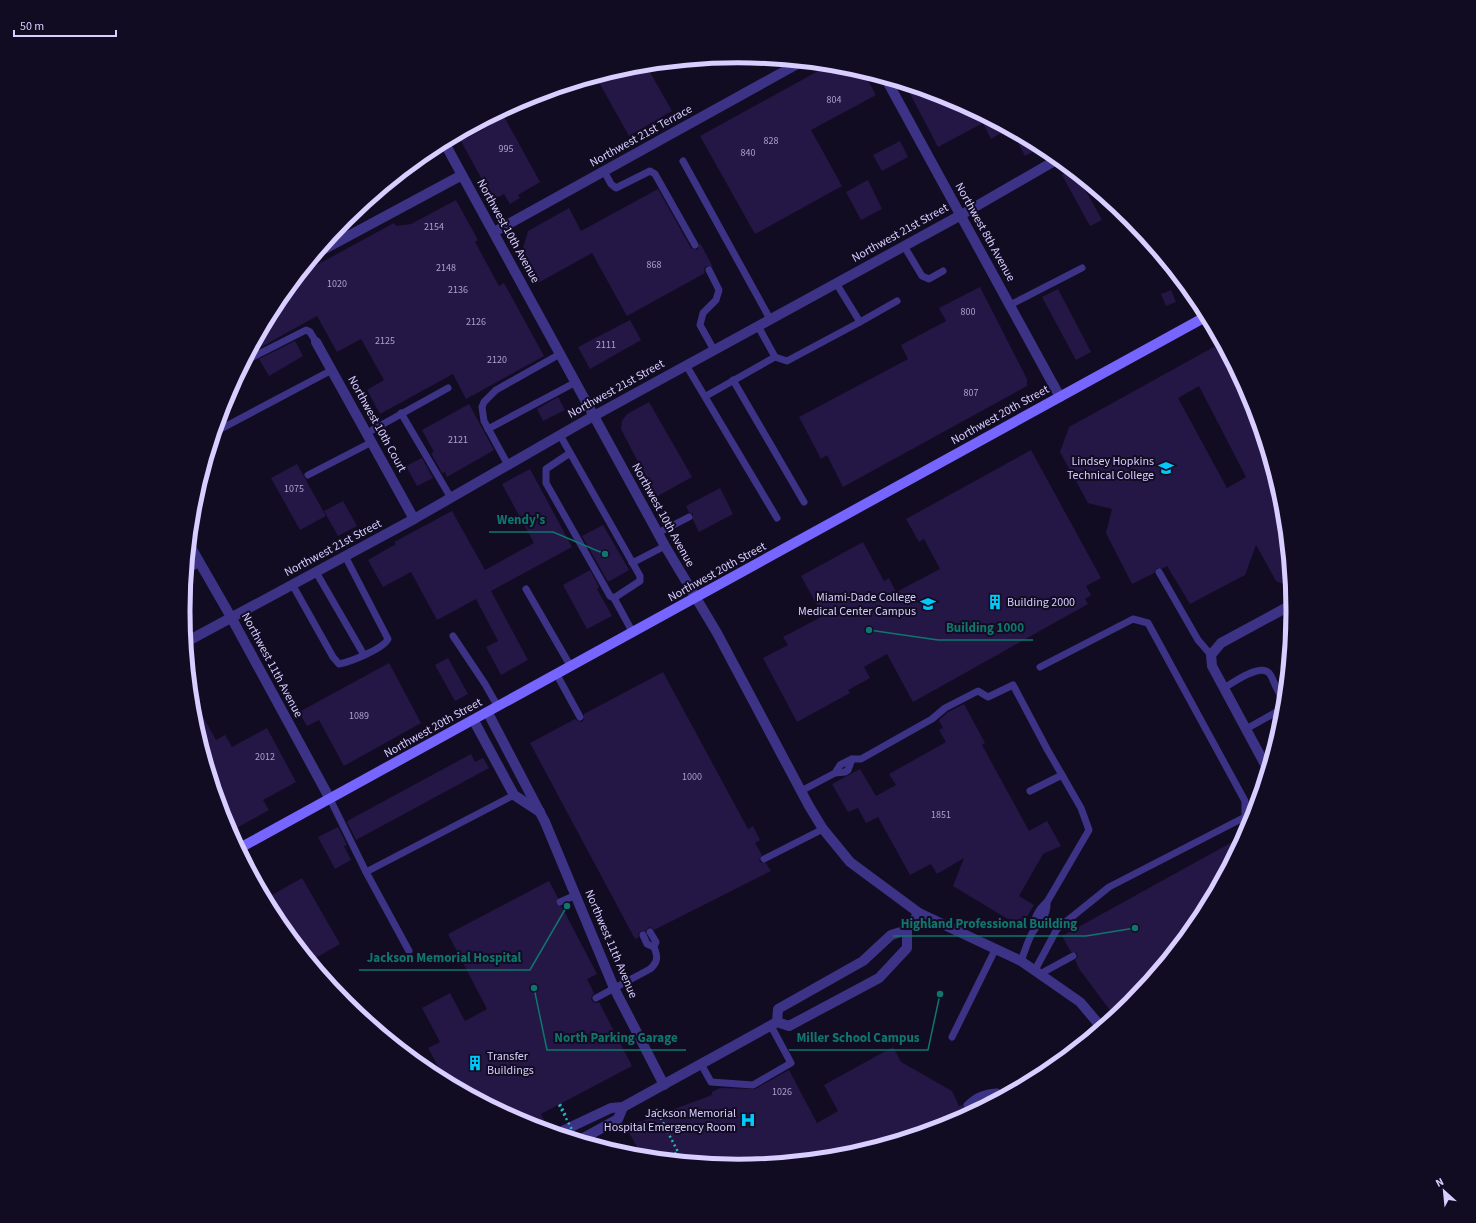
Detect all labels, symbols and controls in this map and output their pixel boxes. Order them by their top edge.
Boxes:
scale bar [14,12,116,38]
text: 50 m [20,18,44,35]
house number: 804 [827,93,841,107]
street label: Northwest 21st Terrace [587,101,695,171]
house number: 828 [764,134,778,148]
house number: 995 [499,142,513,156]
house number: 840 [741,146,755,160]
street label: Northwest 10th Avenue [472,176,544,286]
street label: Northwest 8th Avenue [951,179,1019,285]
street label: Northwest 21st Street [849,199,951,267]
house number: 2154 [424,220,444,234]
house number: 868 [647,258,661,272]
house number: 2148 [436,261,456,275]
house number: 1020 [327,277,347,291]
house number: 2136 [448,283,468,297]
house number: 800 [961,305,975,319]
house number: 2126 [466,315,486,329]
house number: 2125 [375,334,395,348]
house number: 2111 [596,338,616,352]
house number: 2120 [487,353,507,367]
street label: Northwest 21st Street [565,355,667,423]
street label: Northwest 10th Court [343,373,411,475]
street label: Northwest 20th Street [948,381,1052,449]
house number: 807 [964,386,978,400]
house number: 2121 [448,433,468,447]
place label: Lindsey Hopkins Technical College [1067,453,1154,484]
school or university icon: Lindsey Hopkins Technical College [1157,459,1175,477]
street label: Northwest 10th Avenue [627,460,699,570]
house number: 1075 [284,482,304,496]
callout: Wendy's [489,507,553,532]
text: Wendy's [497,511,545,529]
street label: Northwest 21st Street [281,515,385,581]
street label: Northwest 20th Street [665,538,769,606]
place label: Miami-Dade College Medical Center Campus [798,589,916,620]
building icon: Building 2000 [986,593,1004,611]
place label: Building 2000 [1007,594,1075,611]
school or university icon: Miami-Dade College Medical Center Campus [919,595,937,613]
street label: Northwest 11th Avenue [237,609,307,721]
callout: Building 1000 [938,615,1033,640]
text: Building 1000 [946,619,1024,637]
street label: Northwest 20th Street [381,694,485,762]
house number: 1089 [349,709,369,723]
house number: 2012 [255,750,275,764]
house number: 1000 [682,770,702,784]
house number: 1851 [931,808,951,822]
street label: Northwest 11th Avenue [580,887,642,1001]
callout: Highland Professional Building [893,911,1086,936]
text: Highland Professional Building [901,915,1077,933]
callout: Jackson Memorial Hospital [359,945,530,970]
text: Jackson Memorial Hospital [367,949,522,967]
callout: North Parking Garage [547,1025,686,1050]
callout: Miller School Campus [789,1025,928,1050]
text: North Parking Garage [554,1029,678,1047]
text: Miller School Campus [796,1029,920,1047]
place label: Transfer Buildings [487,1048,534,1079]
building icon: Transfer Buildings [466,1054,484,1072]
house number: 1026 [772,1085,792,1099]
place label: Jackson Memorial Hospital Emergency Room [604,1105,736,1136]
hospital icon: Jackson Memorial Hospital Emergency Room [739,1111,757,1129]
north arrow [1424,1171,1464,1211]
text: N [1433,1174,1446,1191]

